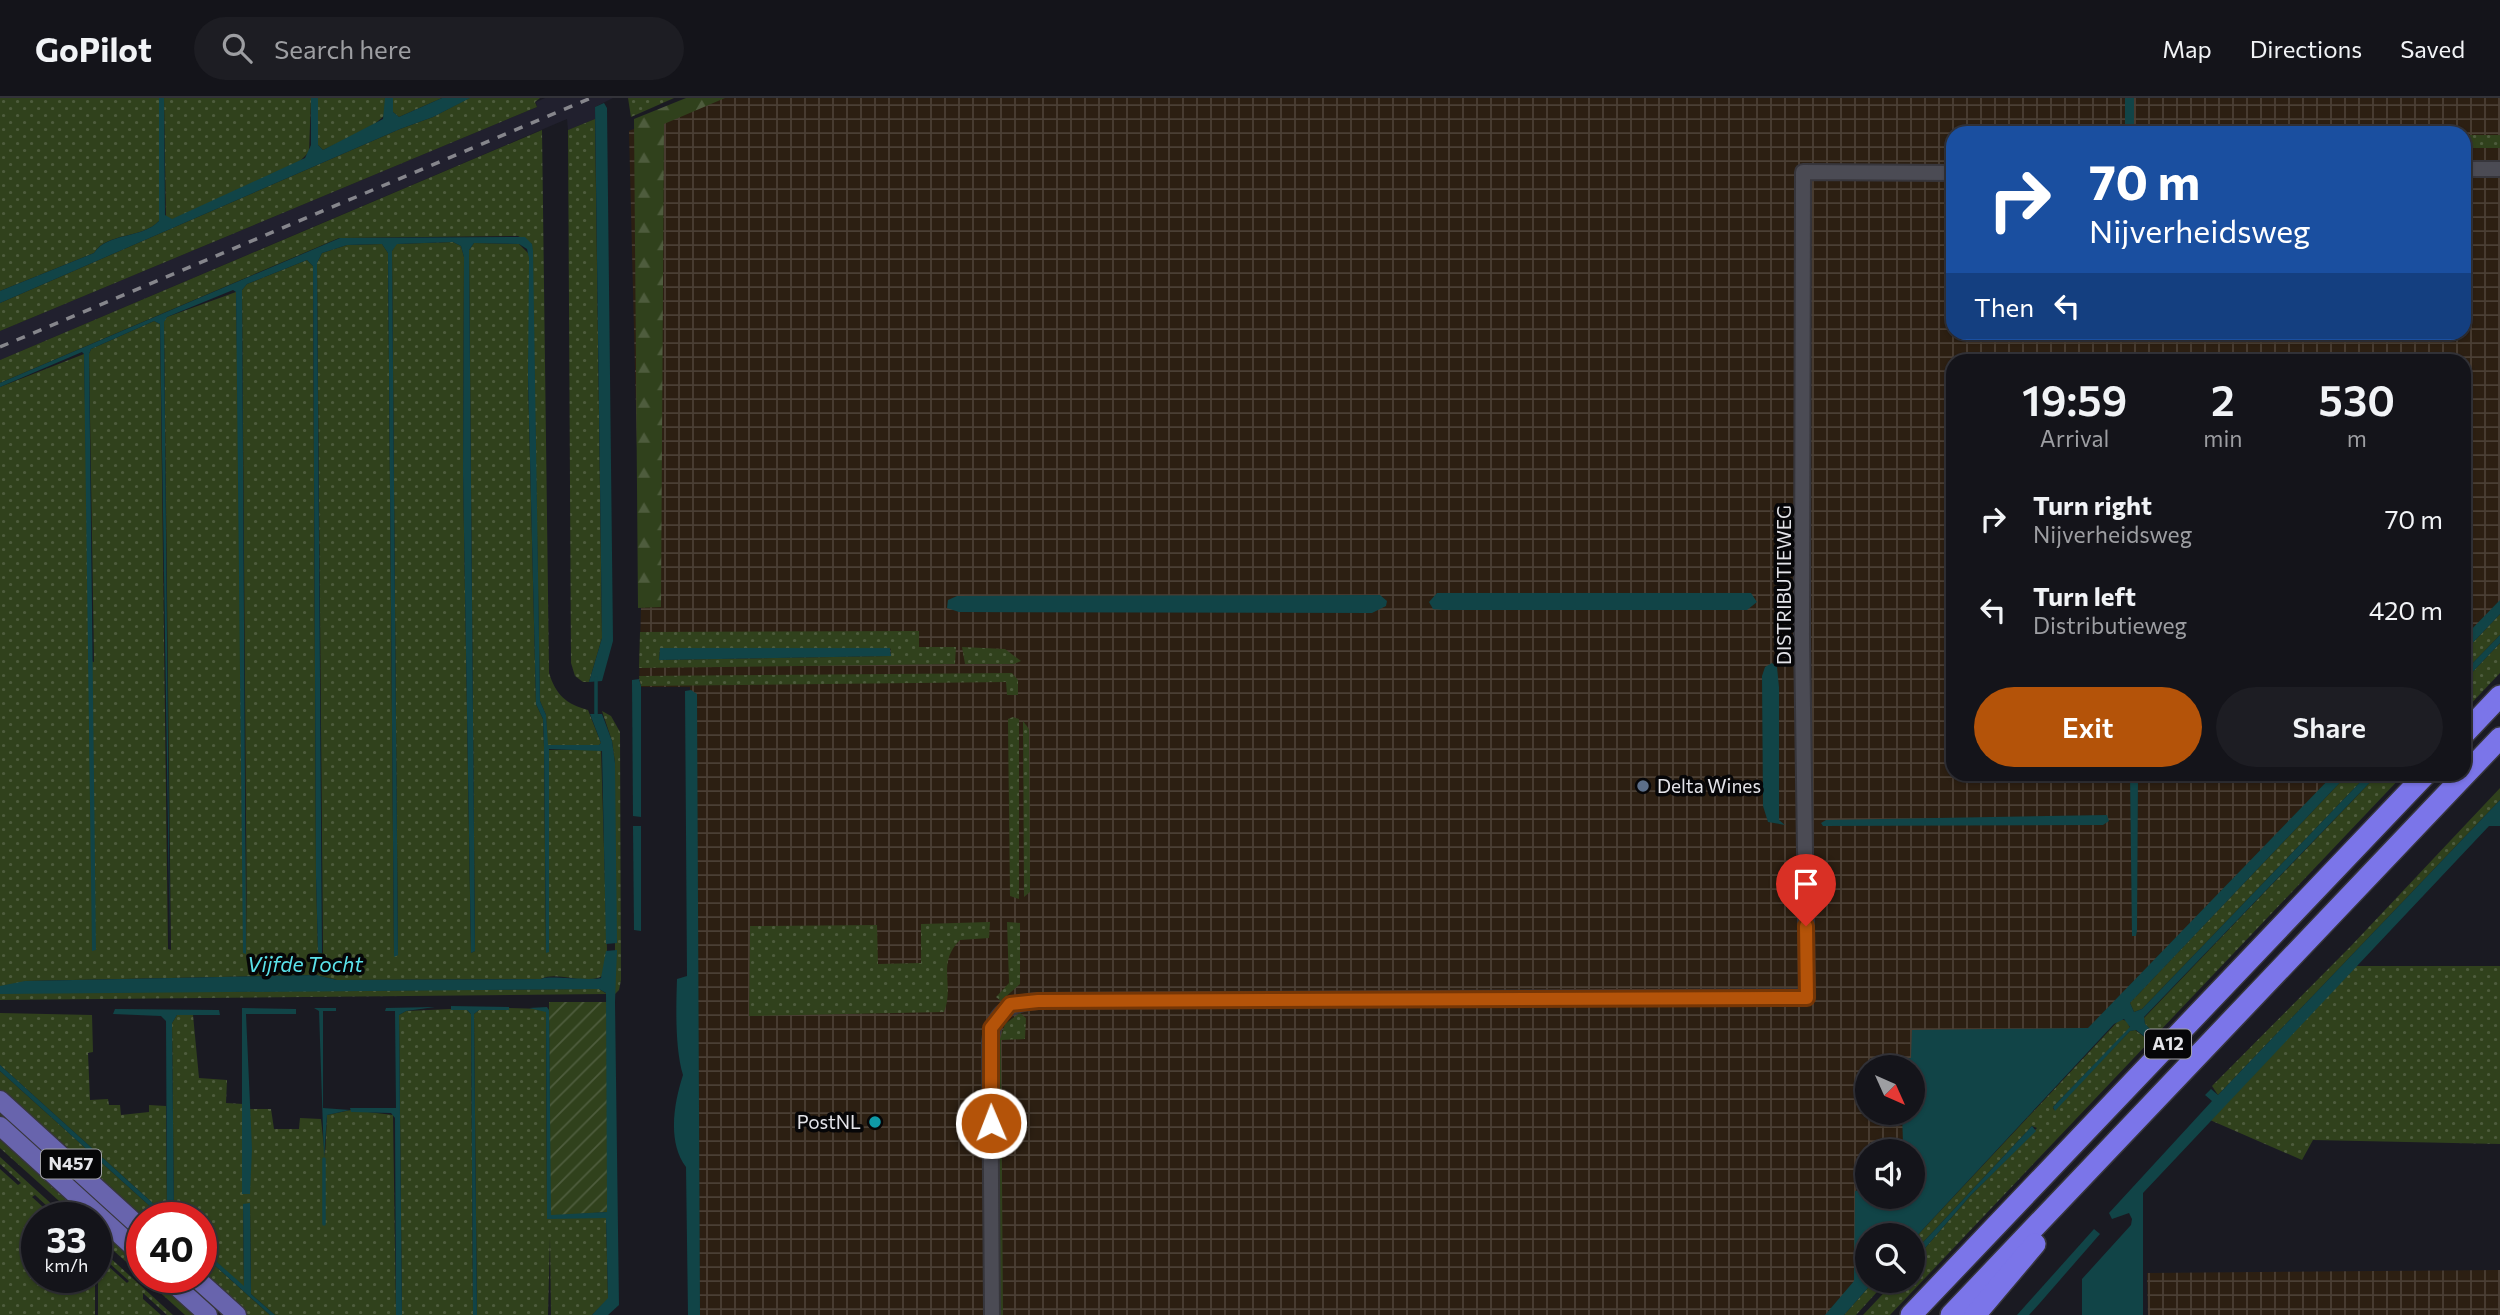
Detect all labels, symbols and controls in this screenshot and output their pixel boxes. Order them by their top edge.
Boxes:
search box [194,17,684,80]
text: GoPilot [35,28,152,69]
icon: search [218,29,256,67]
text: Search here [274,33,411,64]
text: Map [2162,34,2212,63]
text: Directions [2250,34,2362,63]
text: Saved [2400,34,2465,63]
text: 70 m [2089,150,2200,210]
icon: right [1974,154,2065,245]
text: Nijverheidsweg [2089,210,2310,250]
icon: left [2048,287,2086,325]
text: Then [1974,291,2034,322]
text: 19:59 [2022,373,2127,425]
text: 2 [2211,373,2235,425]
text: 530 [2319,373,2395,425]
text: Arrival [2040,424,2109,452]
text: min [2203,424,2243,452]
text: m [2347,424,2367,452]
text: Turn right [2033,489,2152,520]
icon: right [1974,500,2012,538]
text: 70 m [2385,503,2443,534]
street label: DISTRIBUTIEWEG [1772,505,1795,665]
text: Nijverheidsweg [2033,520,2192,548]
text: Turn left [2033,580,2136,611]
icon: left [1974,591,2012,629]
text: 420 m [2369,594,2443,625]
text: Distributieweg [2033,611,2187,639]
button: Exit [1974,687,2202,767]
button: Share [2216,687,2443,767]
place label: Delta Wines [1657,774,1761,797]
marker: Delta Wines [1635,778,1651,794]
pin [1776,854,1836,926]
icon: arrive [1787,865,1825,903]
water label: Vijfde Tocht [247,951,363,976]
road number: A12 [2145,1029,2191,1058]
north arrow [1855,1055,1925,1125]
map controls [1855,1055,1925,1293]
position arrow [954,1086,1028,1160]
place label: PostNL [797,1110,861,1133]
marker: PostNL [867,1114,883,1130]
button: sound [1855,1139,1925,1209]
road number: N457 [41,1149,101,1178]
speed limit sign: 40 [126,1202,217,1293]
text: 33 [46,1217,87,1260]
button: search [1855,1223,1925,1293]
text: km/h [45,1254,88,1276]

